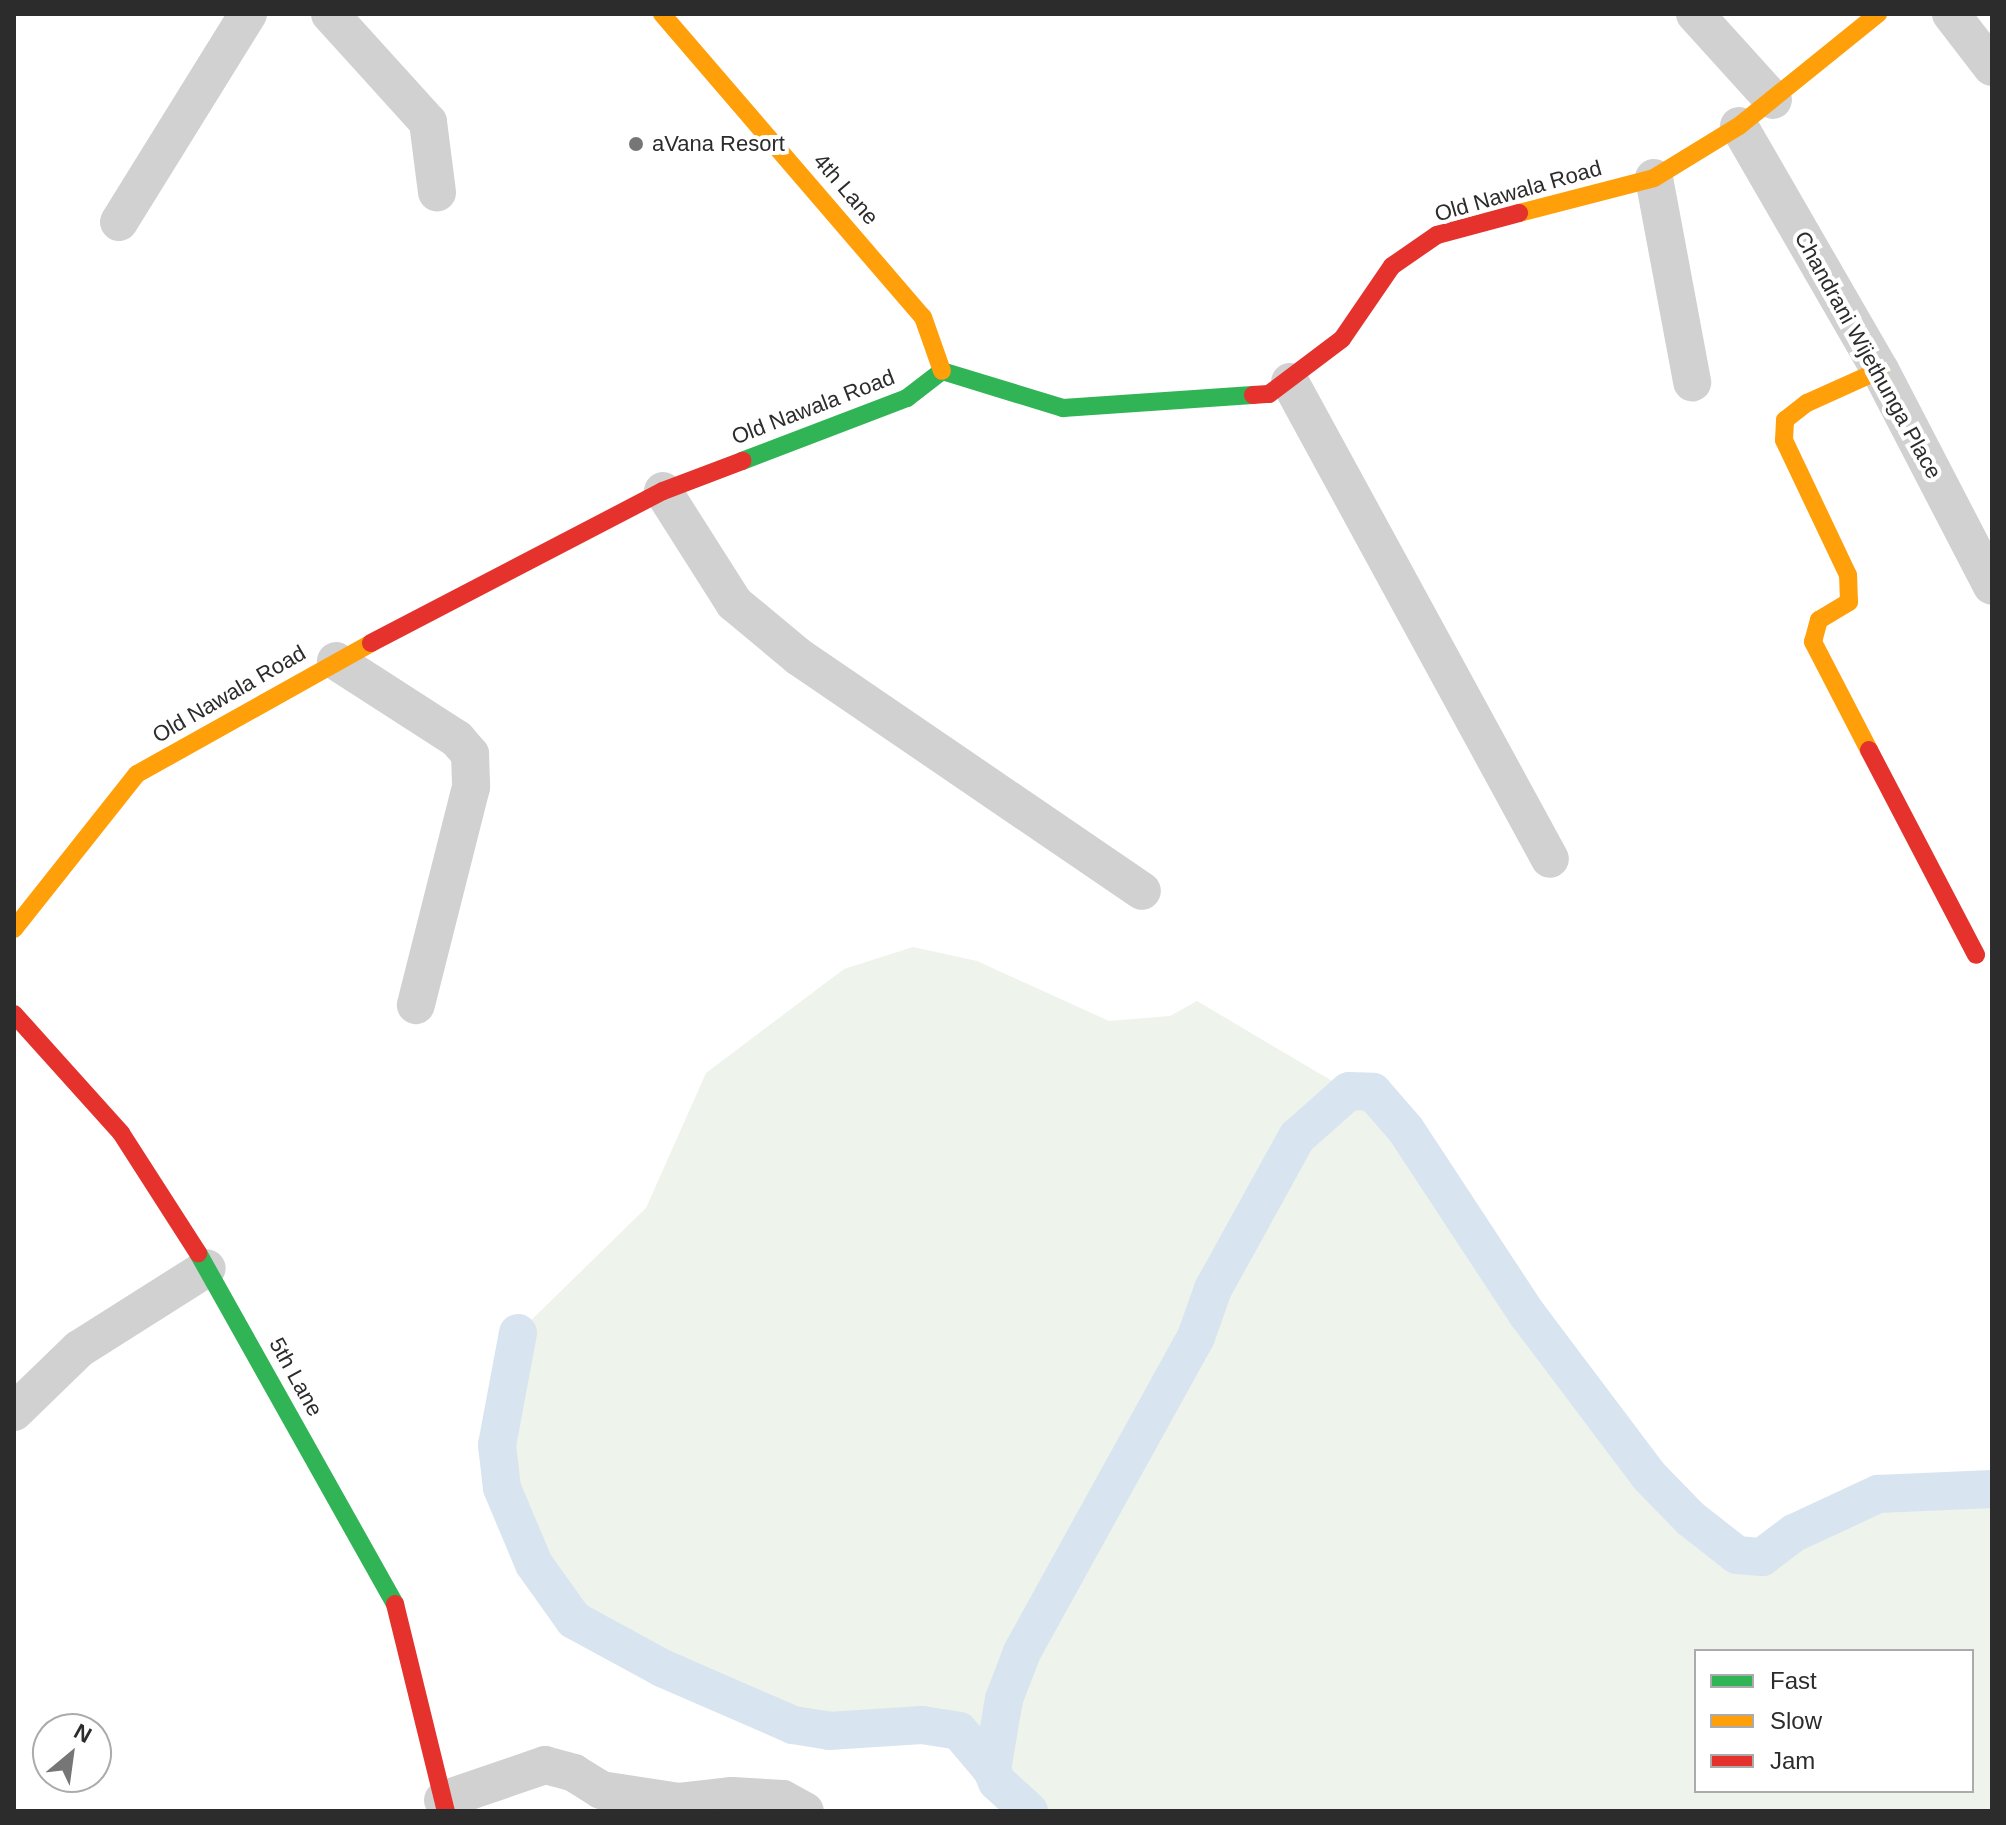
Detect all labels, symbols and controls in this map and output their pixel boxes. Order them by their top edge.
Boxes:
place label: aVana Resort [652,131,785,157]
marker: aVana Resort [627,135,645,153]
street label: 4th Lane [808,148,884,230]
street label: Old Nawala Road [1431,155,1605,227]
street label: Chandrani Wijethunga Place [1789,227,1947,483]
street label: Old Nawala Road [728,364,898,450]
street label: Old Nawala Road [148,639,310,749]
street label: 5th Lane [264,1333,328,1421]
legend [1694,1649,1974,1793]
text: Fast [1770,1667,1817,1694]
text: Slow [1770,1707,1822,1734]
north arrow [32,1713,112,1793]
text: N [70,1719,96,1748]
text: Jam [1770,1747,1815,1774]

